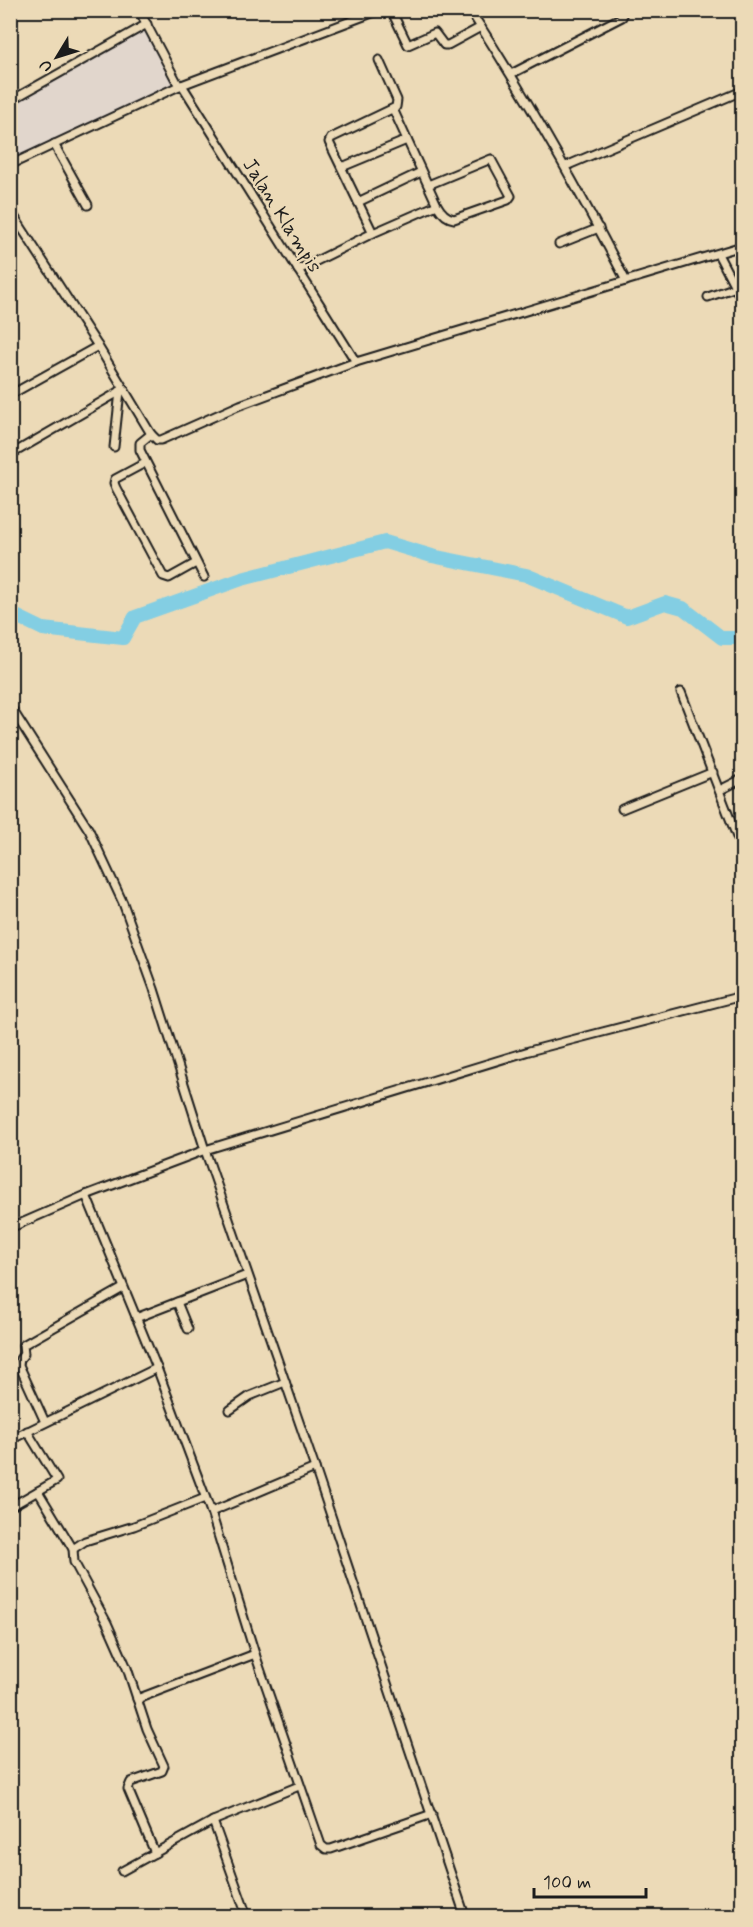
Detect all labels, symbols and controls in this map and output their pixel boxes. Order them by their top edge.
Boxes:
north arrow [27,27,87,87]
text: U [35,55,58,76]
street label: Jalan Klampis [236,153,328,278]
scale bar [534,1861,646,1899]
text: 100 m [543,1871,591,1895]

